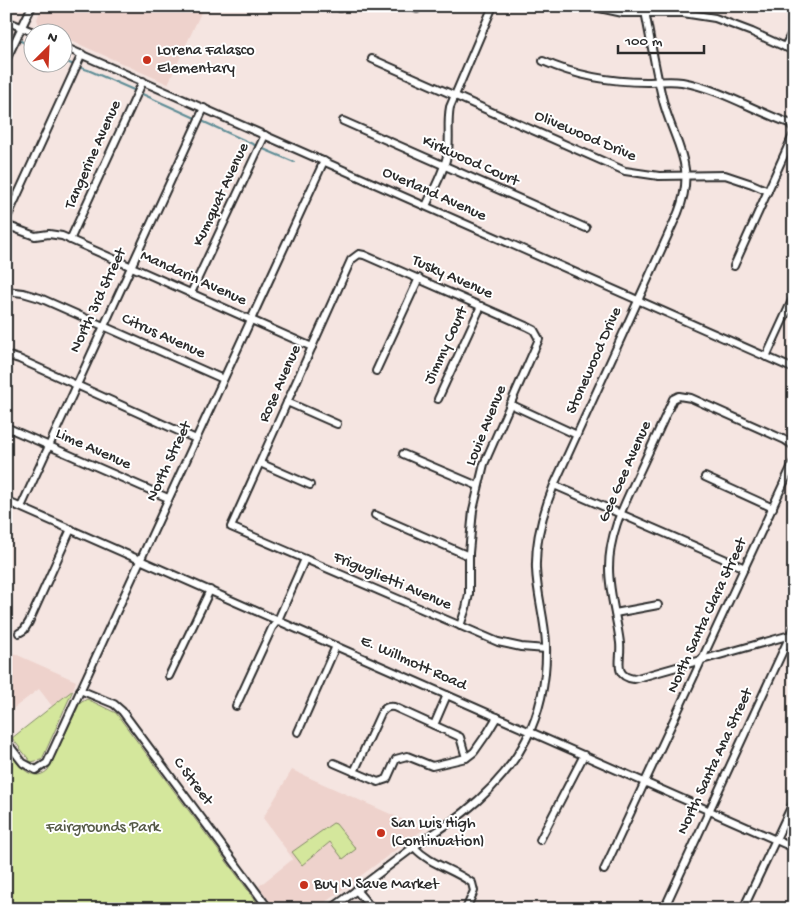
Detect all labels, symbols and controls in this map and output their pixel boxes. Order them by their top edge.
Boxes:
north arrow [22,22,72,72]
scale bar [618,22,704,54]
text: N [45,29,60,48]
text: 100 m [624,33,663,51]
place label: Lorena Falasco Elementary [157,42,254,79]
marker: Lorena Falasco Elementary [141,54,153,66]
street label: Tangerine Avenue [61,97,127,213]
street label: Olivewood Drive [531,107,640,167]
street label: Kirkwood Court [419,132,523,192]
street label: Kumquat Avenue [190,140,255,250]
street label: Overland Avenue [379,164,490,227]
street label: North 3rd Street [66,244,132,356]
street label: Mandarin Avenue [137,247,250,311]
street label: Tusky Avenue [408,251,496,305]
street label: Jimmy Court [421,303,474,388]
street label: Stonewood Drive [563,304,627,417]
street label: Citrus Avenue [118,310,208,364]
street label: Rose Avenue [255,342,307,426]
street label: Louie Avenue [462,382,512,469]
street label: North Street [143,418,197,505]
street label: Gee Gee Avenue [595,418,657,526]
street label: Lime Avenue [52,425,134,475]
street label: North Santa Clara Street [664,534,753,696]
street label: Friguglietti Avenue [329,548,455,616]
street label: E. Willmott Road [357,632,471,697]
street label: North Santa Ana Street [674,685,759,838]
street label: C Street [168,754,217,811]
place label: San Luis High (Continuation) [391,815,485,852]
park label: Fairgrounds Park [45,819,162,838]
marker: San Luis High (Continuation) [375,827,387,839]
place label: Buy N Save Market [313,876,440,895]
marker: Buy N Save Market [298,879,310,891]

